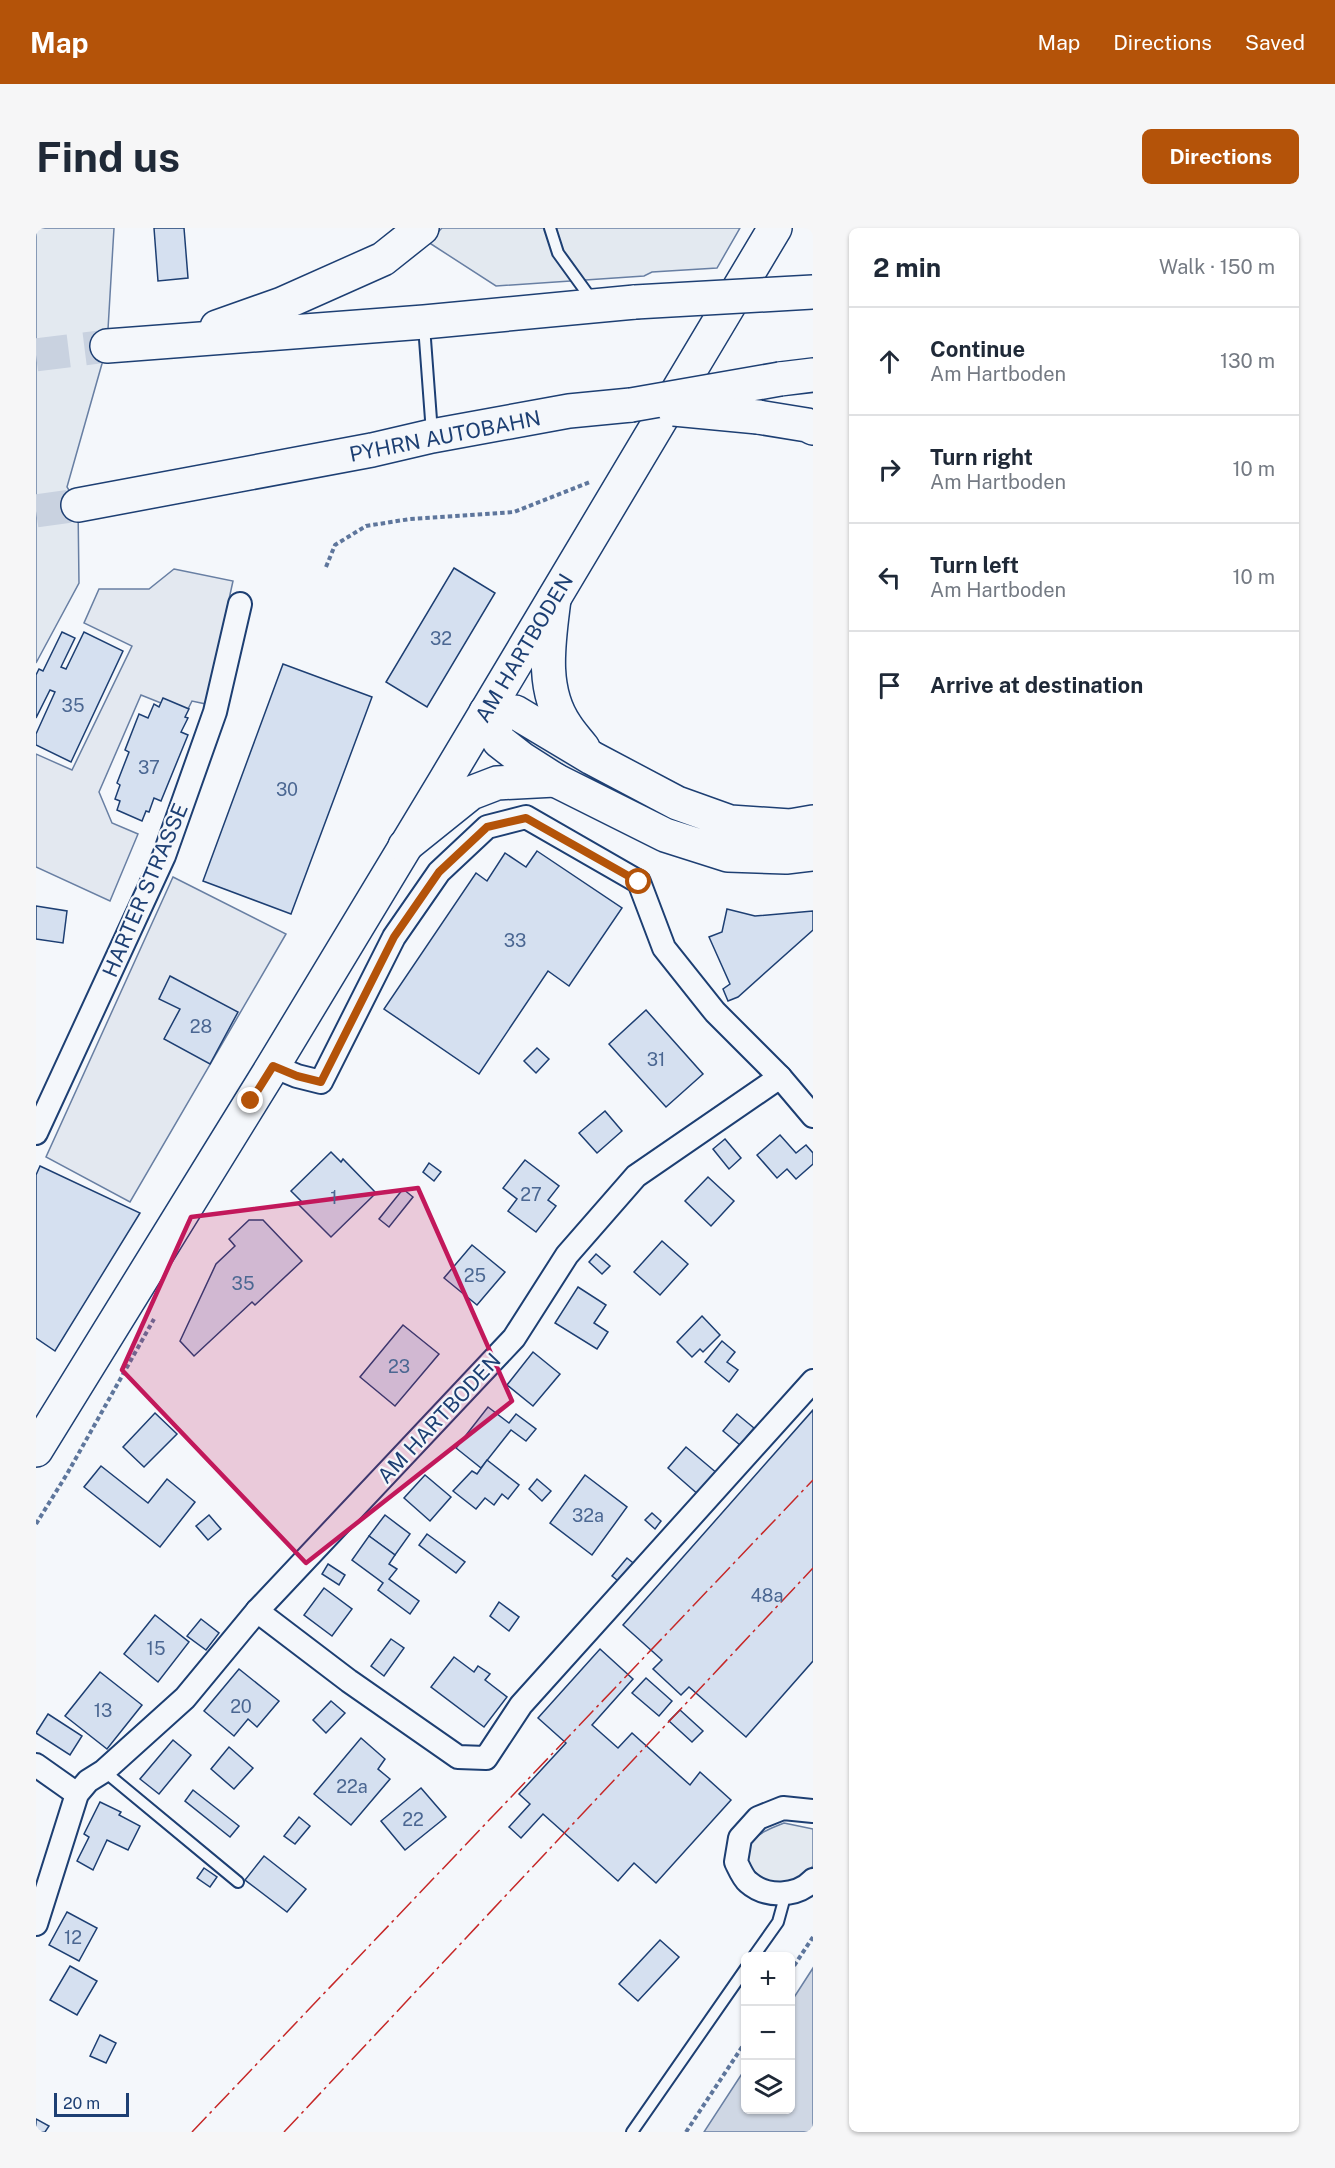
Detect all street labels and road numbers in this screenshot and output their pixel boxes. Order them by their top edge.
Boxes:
street label: PYHRN AUTOBAHN [347,405,543,467]
street label: AM HARTBODEN [470,569,578,727]
street label: HARTER STRASSE [97,799,193,981]
street label: AM HARTBODEN [372,1348,506,1488]

